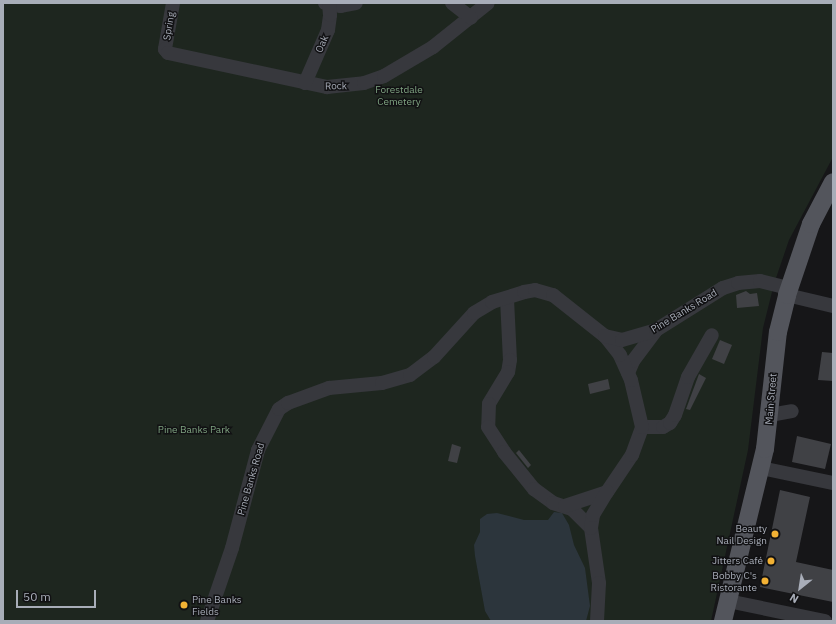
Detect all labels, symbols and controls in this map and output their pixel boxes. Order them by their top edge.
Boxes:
street label: Spring [161,11,177,41]
street label: Oak [313,34,331,54]
street label: Rock [325,80,347,92]
park label: Forestdale Cemetery [375,83,423,106]
street label: Pine Banks Road [649,287,719,335]
street label: Main Street [763,373,779,425]
park label: Pine Banks Park [158,424,230,436]
street label: Pine Banks Road [235,441,267,517]
place label: Beauty Nail Design [716,522,767,546]
marker: Beauty Nail Design [770,529,780,539]
place label: Jitters Café [712,555,763,567]
marker: Jitters Café [766,556,776,566]
north arrow [780,568,820,608]
place label: Bobby C's Ristorante [711,569,757,592]
marker: Bobby C's Ristorante [760,576,770,586]
scale bar [18,582,98,608]
text: 50 m [23,589,51,604]
text: N [787,590,801,606]
place label: Pine Banks Fields [192,593,242,616]
marker: Pine Banks Fields [179,600,189,610]

